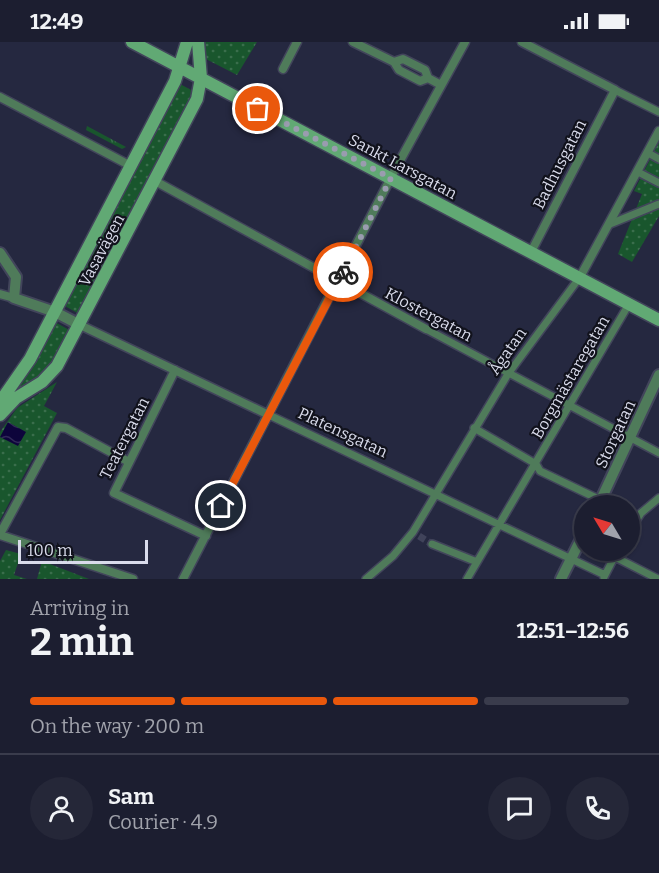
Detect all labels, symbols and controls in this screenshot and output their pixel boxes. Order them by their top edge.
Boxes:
text: 12:49 [30,8,83,35]
pin [232,83,283,134]
icon: bag [241,92,274,125]
street label: Badhusgatan [529,116,590,212]
street label: Sankt Larsgatan [345,130,460,203]
street label: Vasavägen [75,211,128,290]
courier [313,242,373,302]
icon: bike [327,256,360,289]
street label: Klostergatan [382,284,476,345]
street label: Borgmästaregatan [528,313,613,442]
street label: Ågatan [484,324,530,378]
street label: Teatergatan [96,394,153,482]
street label: Storgatan [591,397,639,471]
street label: Platensgatan [295,403,391,461]
pin [195,480,246,531]
icon: home [204,489,237,522]
north arrow [574,495,640,561]
map controls [574,495,640,561]
scale bar [18,537,148,564]
text: 100 m [27,541,72,560]
text: Arriving in [30,596,129,620]
text: 12:51–12:56 [516,617,629,644]
text: 2 min [30,619,134,665]
text: On the way · 200 m [30,714,204,738]
button: person [30,777,93,840]
button: chat [488,777,551,840]
button: phone [566,777,629,840]
text: Sam [108,783,154,810]
text: Courier · 4.9 [108,810,218,834]

